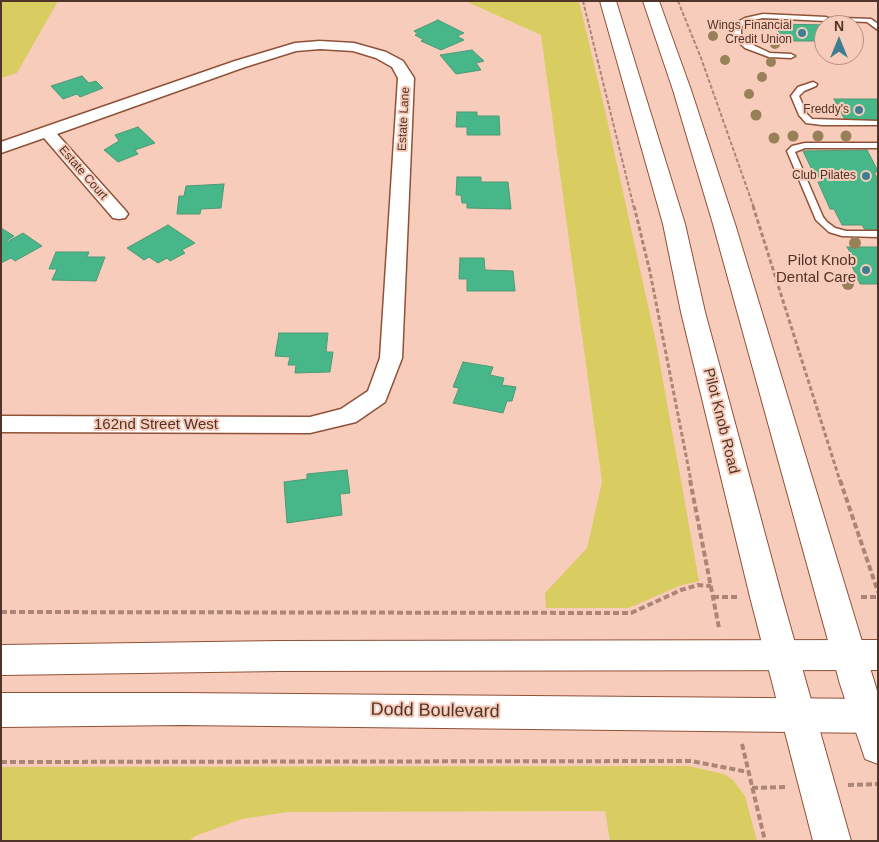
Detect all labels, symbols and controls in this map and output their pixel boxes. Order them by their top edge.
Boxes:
north arrow [814,15,864,65]
text: N [834,18,844,34]
place label: Wings Financial Credit Union [707,19,792,47]
marker: Wings Financial Credit Union [796,27,808,39]
street label: Estate Lane [395,87,413,151]
place label: Freddy's [803,103,849,117]
marker: Freddy's [853,104,865,116]
street label: Estate Court [56,143,110,203]
place label: Club Pilates [792,169,856,183]
marker: Club Pilates [860,170,872,182]
place label: Pilot Knob Dental Care [776,252,856,287]
marker: Pilot Knob Dental Care [860,264,872,276]
street label: Pilot Knob Road [699,366,743,476]
street label: 162nd Street West [94,416,218,434]
street label: Dodd Boulevard [370,699,500,723]

